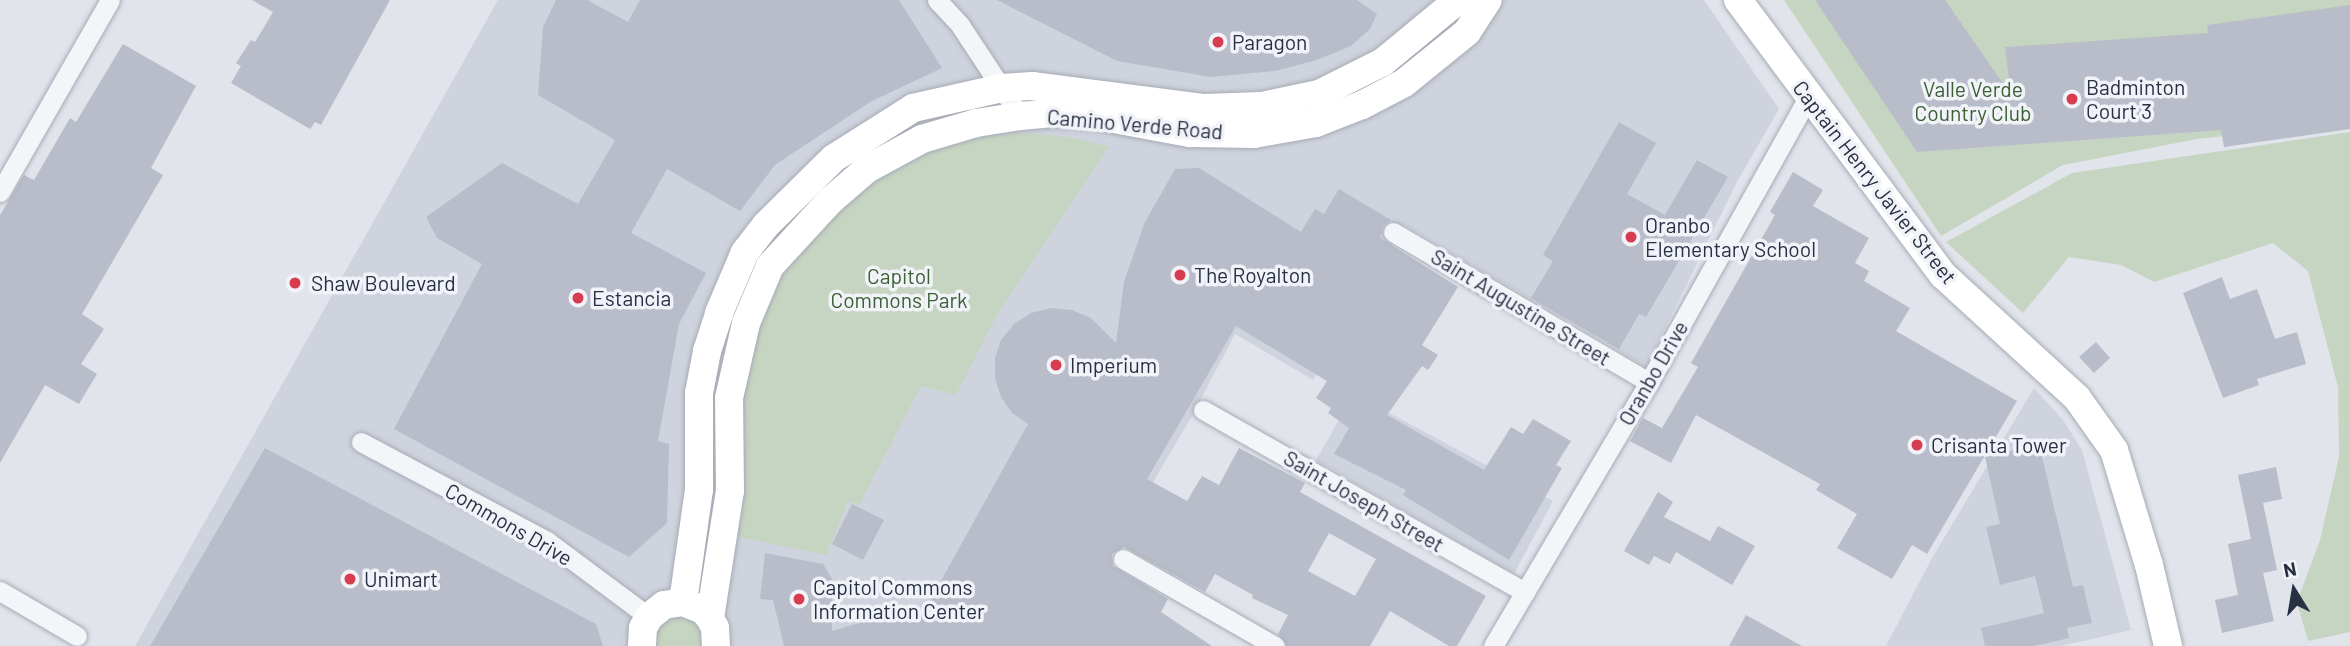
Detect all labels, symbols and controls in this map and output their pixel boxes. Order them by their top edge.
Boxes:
place label: Paragon [1232,29,1307,55]
marker: Paragon [1210,34,1226,50]
place label: Badminton Court 3 [2086,74,2185,124]
street label: Captain Henry Javier Street [1788,75,1962,289]
park label: Valle Verde Country Club [1915,76,2031,126]
marker: Badminton Court 3 [2064,91,2080,107]
street label: Camino Verde Road [1046,104,1224,144]
place label: Oranbo Elementary School [1645,212,1816,262]
marker: Oranbo Elementary School [1623,229,1639,245]
street label: Saint Augustine Street [1427,243,1615,371]
place label: The Royalton [1194,262,1311,288]
park label: Capitol Commons Park [830,263,968,313]
marker: The Royalton [1172,267,1188,283]
place label: Shaw Boulevard [311,270,456,296]
marker: Shaw Boulevard [285,273,305,293]
place label: Estancia [592,285,671,311]
marker: Estancia [570,290,586,306]
street label: Oranbo Drive [1613,316,1693,430]
place label: Imperium [1070,352,1157,378]
marker: Imperium [1048,357,1064,373]
place label: Crisanta Tower [1931,432,2067,458]
marker: Crisanta Tower [1909,437,1925,453]
street label: Saint Joseph Street [1279,445,1449,557]
street label: Commons Drive [441,477,577,571]
north arrow [2259,555,2329,625]
text: N [2281,556,2298,581]
place label: Unimart [364,566,438,592]
marker: Unimart [342,571,358,587]
place label: Capitol Commons Information Center [813,574,985,624]
marker: Capitol Commons Information Center [791,591,807,607]

